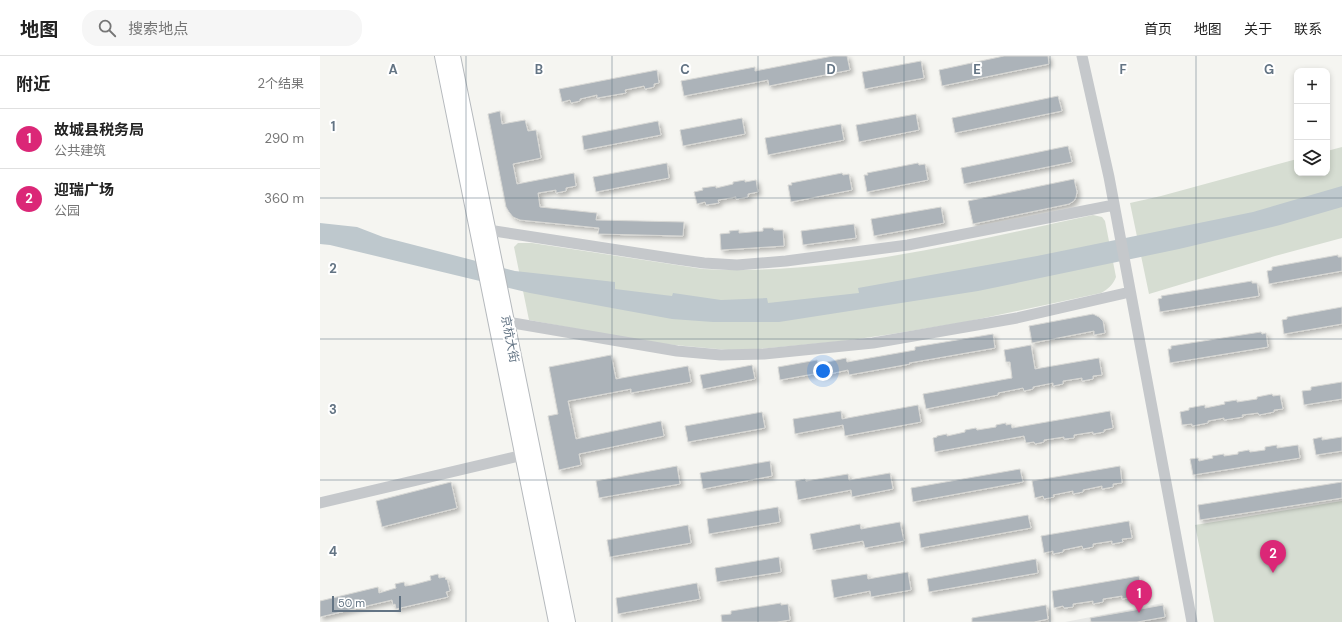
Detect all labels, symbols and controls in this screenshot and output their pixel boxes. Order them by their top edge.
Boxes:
search box [82,10,362,46]
text: 地图 [20,17,58,42]
icon: search [96,17,118,39]
text: 搜索地点 [128,19,188,39]
text: 首页 [1144,20,1172,38]
text: 地图 [1194,20,1222,38]
text: 关于 [1244,20,1272,38]
text: 联系 [1294,20,1322,38]
text: A [388,61,398,78]
text: B [535,61,543,78]
text: C [680,61,690,78]
text: D [826,61,836,78]
text: E [973,61,981,78]
text: F [1119,61,1127,78]
text: G [1264,61,1274,78]
map controls [1294,68,1330,176]
button: + [1294,68,1330,104]
text: 附近 [16,73,50,95]
text: 2个结果 [258,75,304,92]
button: − [1294,104,1330,140]
text: 1 [331,118,335,135]
text: 故城县税务局 [54,120,144,140]
text: 1 [27,130,31,147]
text: 290 m [265,130,304,147]
button: layers [1294,140,1330,176]
text: 公共建筑 [54,142,106,159]
text: 迎瑞广场 [54,180,114,200]
text: 2 [25,190,33,207]
text: 360 m [264,190,304,207]
text: 公园 [54,202,80,219]
text: 2 [329,260,337,277]
street label: 京杭大街 [498,314,522,364]
your location [813,361,833,381]
text: 3 [329,401,337,418]
pin: 2 [1260,540,1286,573]
text: 4 [329,543,337,560]
pin: 1 [1126,580,1152,613]
scale bar [332,594,401,613]
text: 50 m [338,596,365,610]

